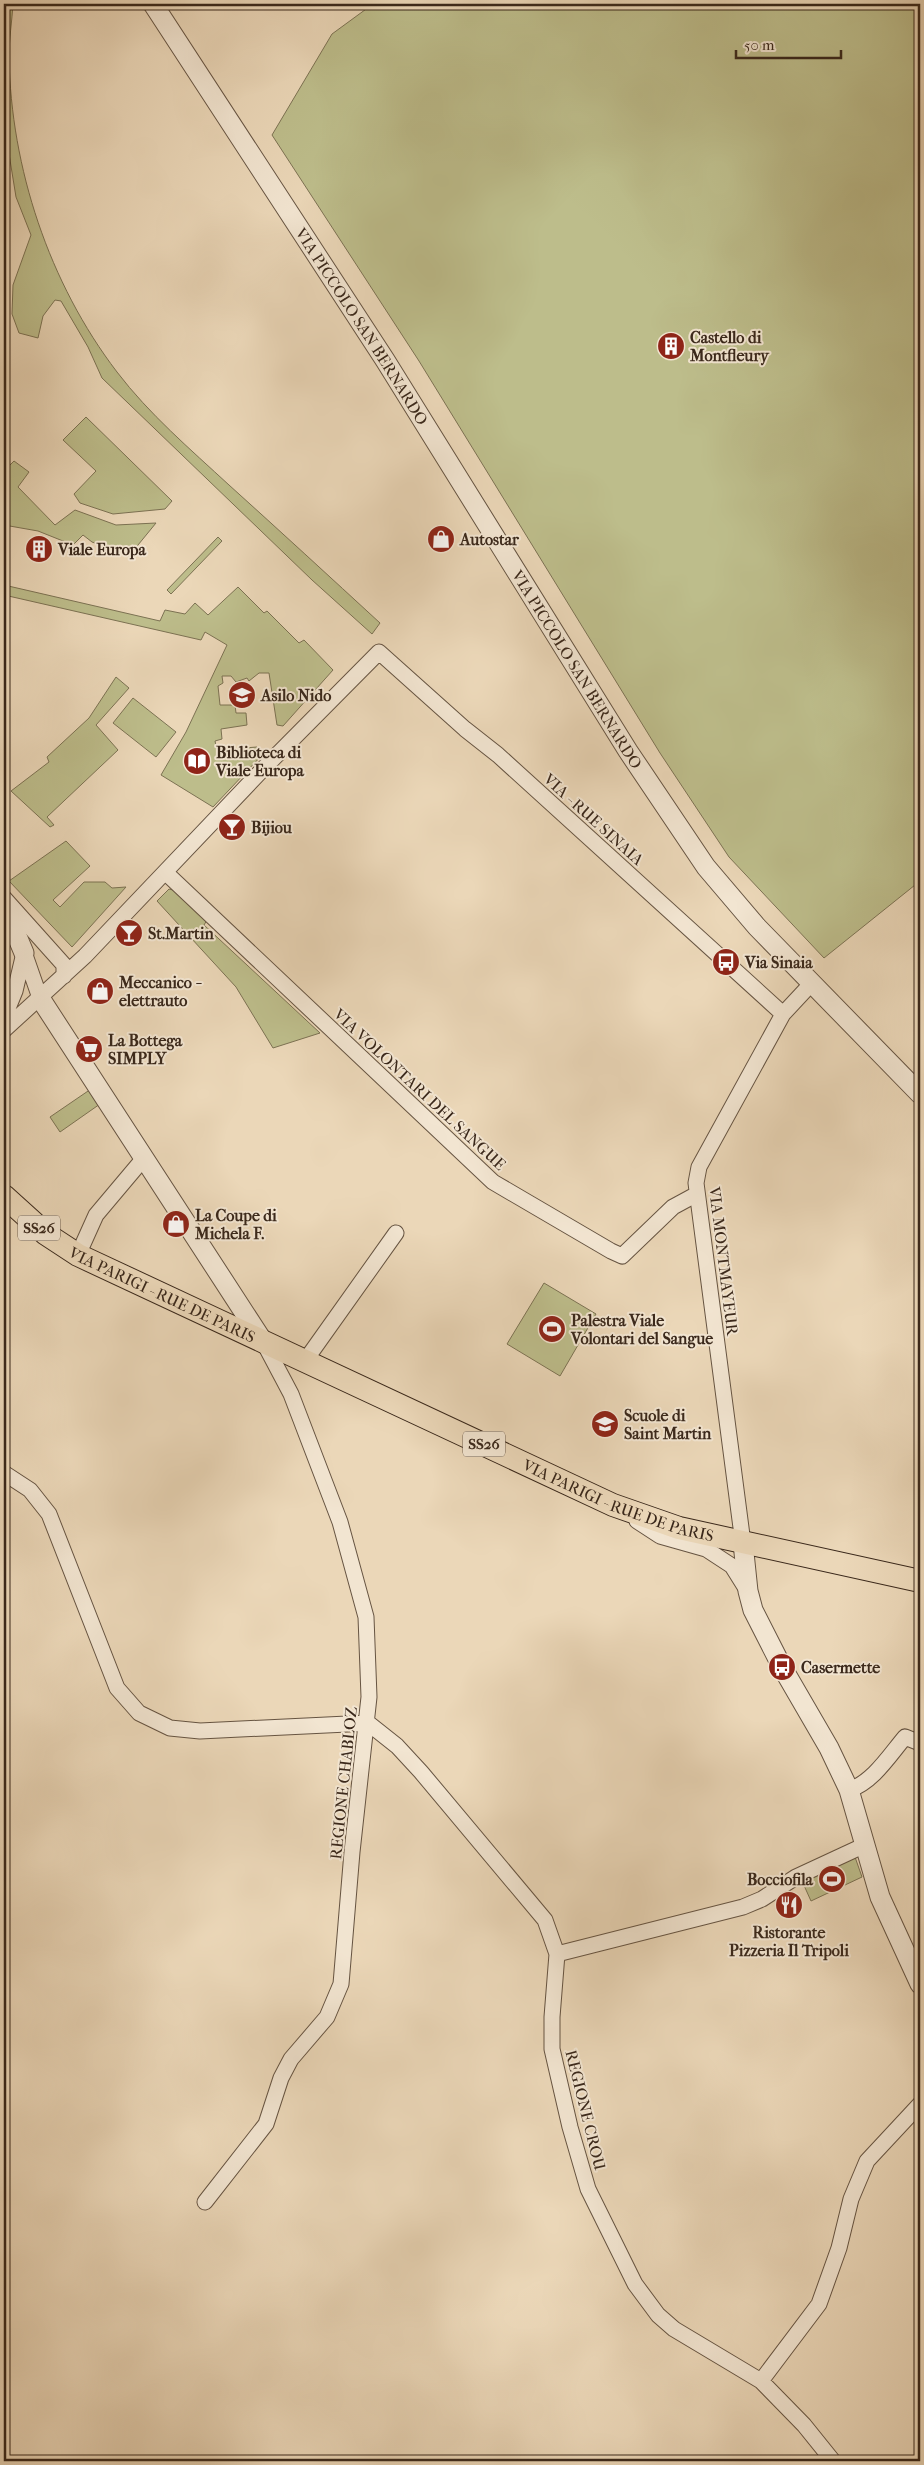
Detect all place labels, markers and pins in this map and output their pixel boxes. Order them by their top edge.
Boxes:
place label: Castello di Montfleury [689,328,770,366]
building icon: Castello di Montfleury [656,331,686,361]
shop icon: Autostar [426,524,456,554]
place label: Autostar [459,530,520,549]
building icon: Viale Europa [24,534,54,564]
place label: Viale Europa [57,540,146,560]
school or university icon: Asilo Nido [227,680,257,710]
place label: Asilo Nido [260,686,331,705]
place label: Biblioteca di Viale Europa [215,743,304,781]
library icon: Biblioteca di Viale Europa [182,746,212,776]
bar icon: Bijiou [217,812,247,842]
place label: Bijiou [251,818,293,837]
bar icon: St.Martin [114,918,144,948]
place label: St.Martin [148,924,214,943]
bus stop icon: Via Sinaia [711,947,741,977]
place label: Via Sinaia [744,953,813,972]
place label: Meccanico - elettrauto [118,973,202,1010]
shop icon: Meccanico - elettrauto [85,976,115,1006]
place label: La Bottega SIMPLY [108,1031,183,1068]
supermarket icon: La Bottega SIMPLY [74,1034,104,1064]
place label: La Coupe di Michela F. [194,1206,277,1243]
shop icon: La Coupe di Michela F. [161,1209,191,1239]
place label: Palestra Viale Volontari del Sangue [570,1311,713,1349]
sports icon: Palestra Viale Volontari del Sangue [537,1314,567,1344]
place label: Scuole di Saint Martin [624,1406,712,1443]
school or university icon: Scuole di Saint Martin [590,1409,620,1439]
bus stop icon: Casermette [767,1652,797,1682]
place label: Casermette [801,1658,880,1677]
sports icon: Bocciofila [817,1864,847,1894]
place label: Bocciofila [747,1870,814,1889]
restaurant icon: Ristorante Pizzeria Il Tripoli [774,1890,804,1920]
place label: Ristorante Pizzeria Il Tripoli [729,1923,849,1961]

